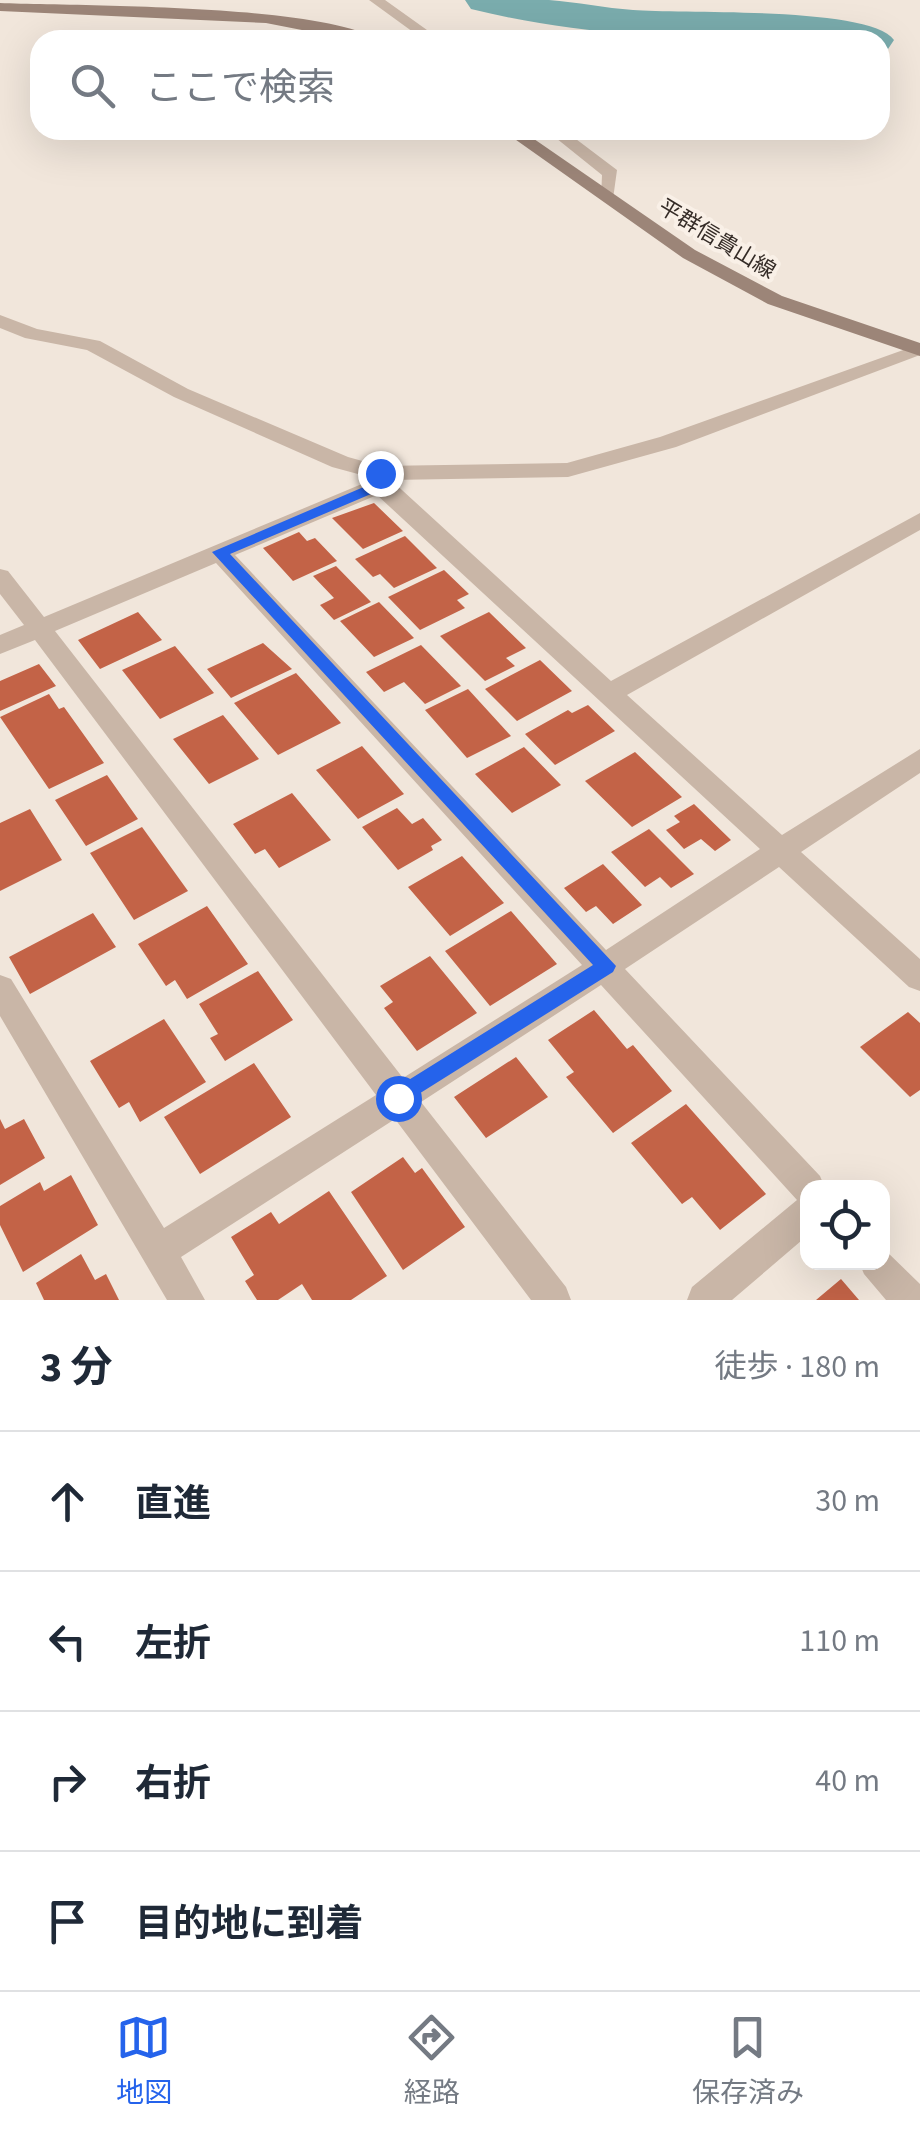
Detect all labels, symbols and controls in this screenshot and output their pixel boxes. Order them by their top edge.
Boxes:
search box [30,30,890,140]
icon: search [65,58,120,113]
text: ここで検索 [145,61,335,115]
street label: 平群信貴山線 [652,191,782,287]
route end [358,451,404,497]
route start [376,1076,422,1122]
map controls [800,1180,890,1270]
button: locate [800,1180,890,1270]
text: 3 分 [40,1338,113,1398]
text: 徒歩 · 180 m [715,1344,880,1390]
icon: ahead [40,1474,95,1529]
text: 直進 [135,1477,211,1531]
text: 30 m [815,1478,880,1524]
icon: left [40,1614,95,1669]
text: 左折 [135,1617,211,1671]
text: 110 m [799,1618,880,1664]
icon: right [40,1754,95,1809]
text: 右折 [135,1757,211,1811]
text: 40 m [815,1758,880,1804]
icon: arrive [40,1894,95,1949]
text: 目的地に到着 [135,1897,363,1951]
tab: 地図 [116,2010,172,2113]
tab: 経路 [404,2010,460,2113]
tab: 保存済み [692,2010,804,2113]

